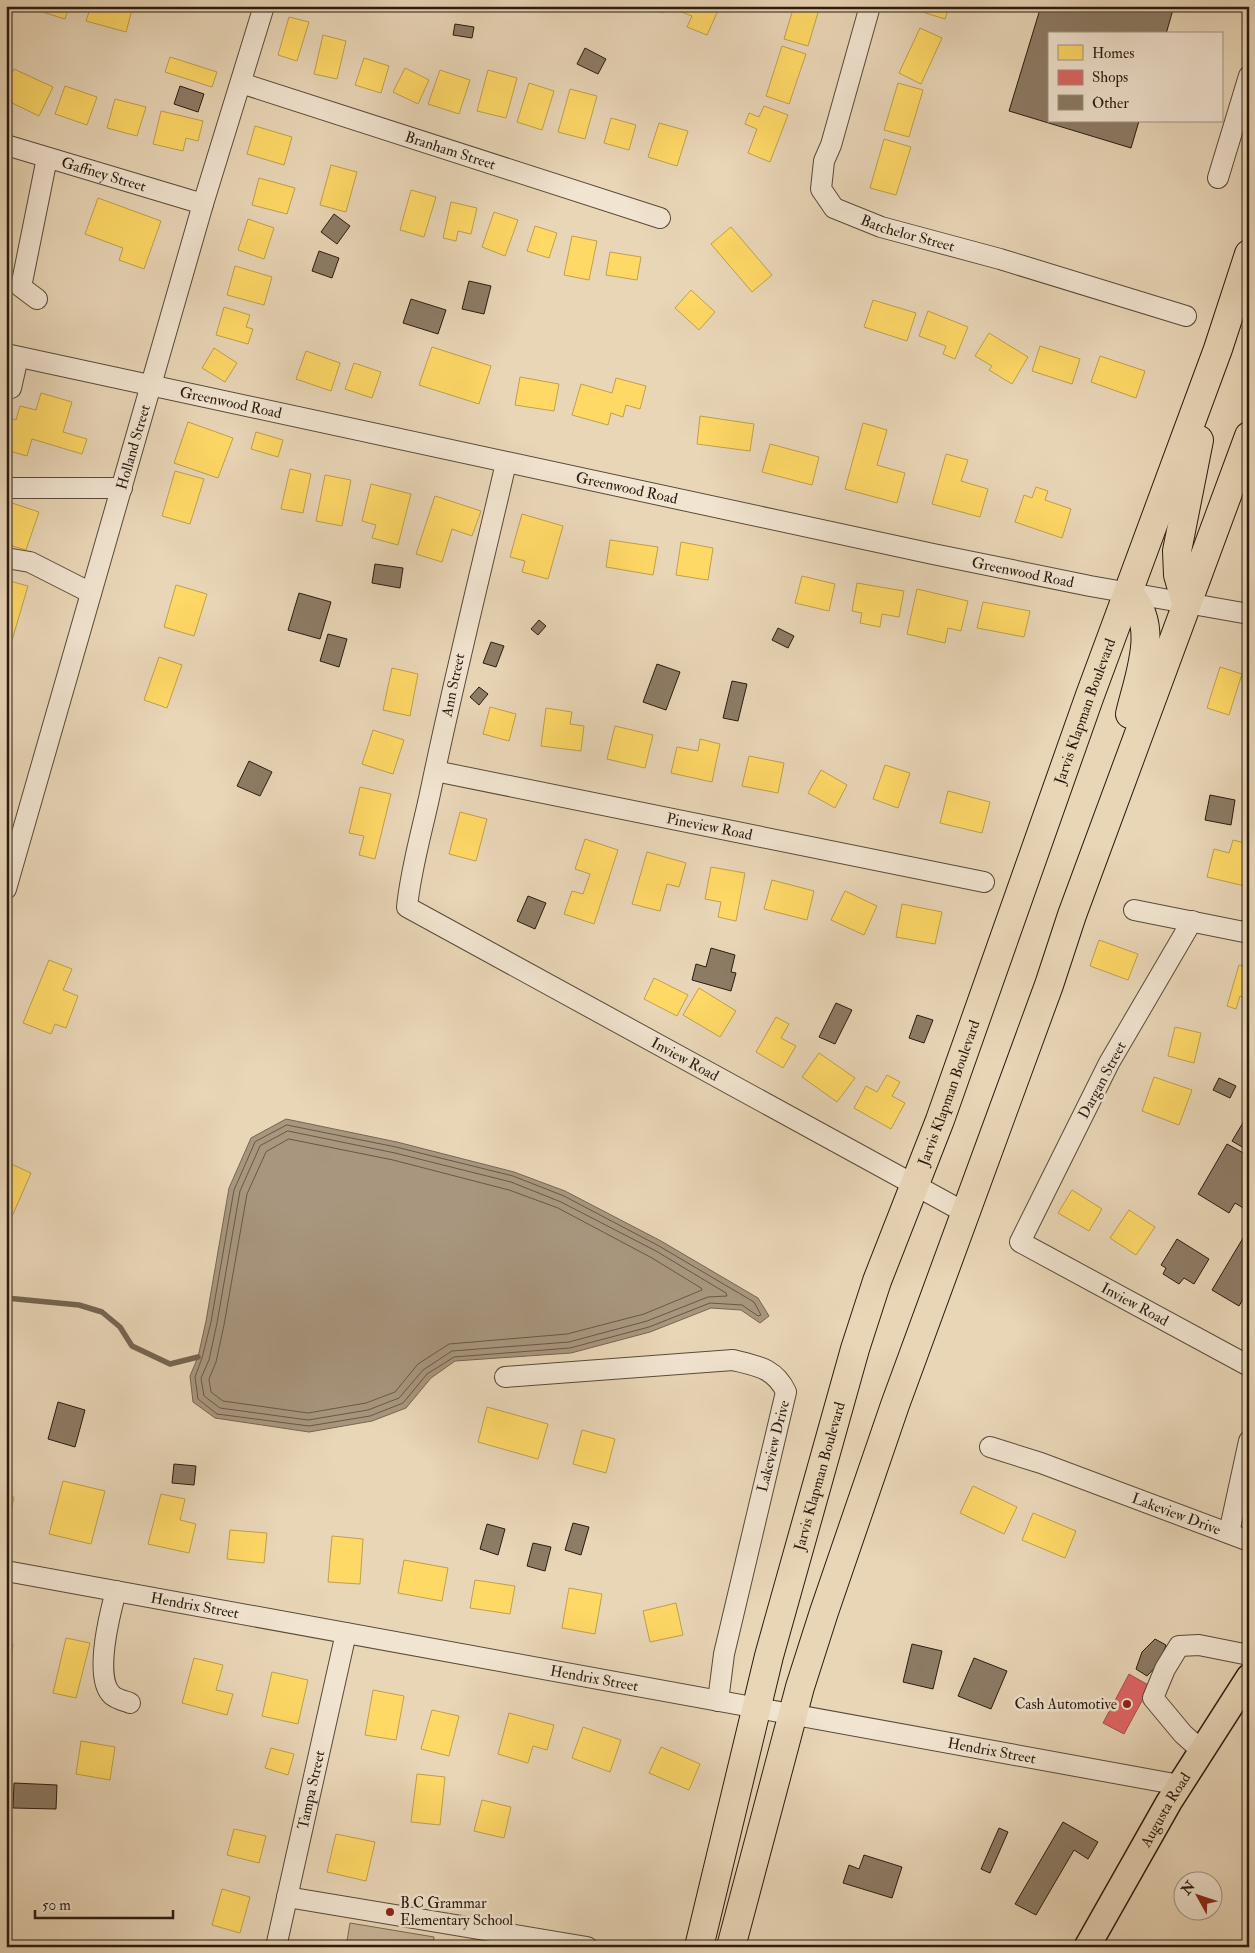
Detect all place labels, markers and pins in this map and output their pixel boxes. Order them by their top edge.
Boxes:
place label: Cash Automotive [1014,1695,1117,1714]
marker: Cash Automotive [1121,1698,1133,1710]
place label: B C Grammar Elementary School [400,1894,513,1930]
marker: B C Grammar Elementary School [384,1906,396,1918]

